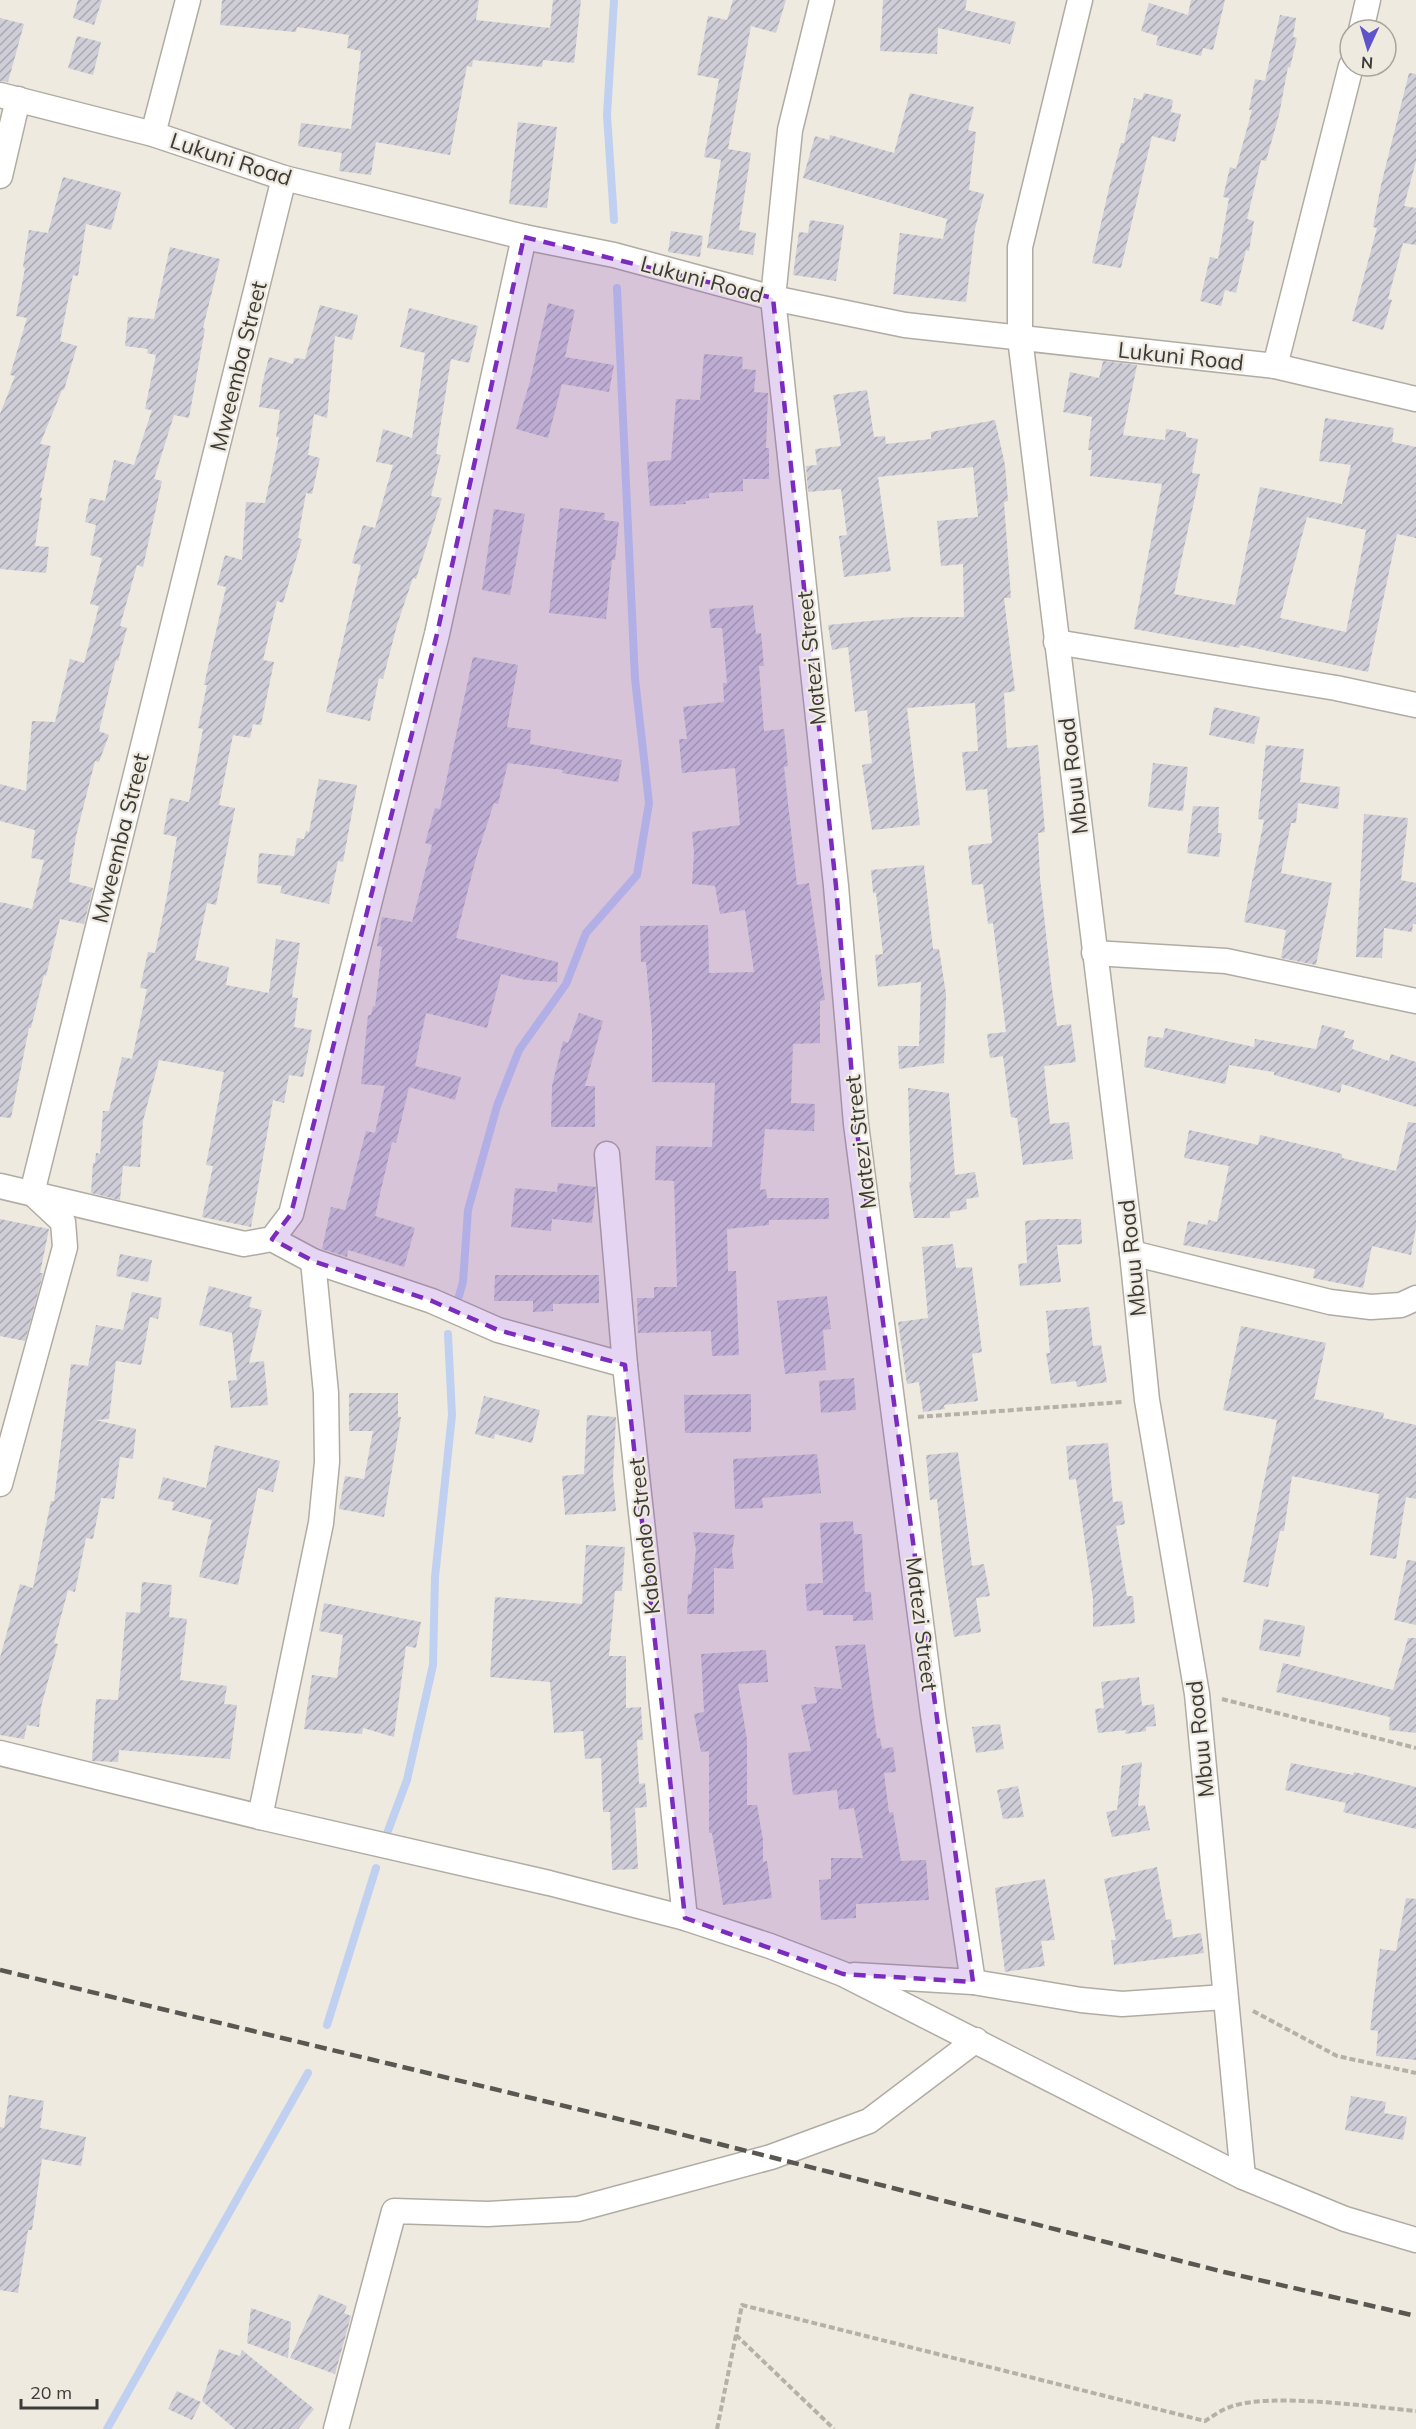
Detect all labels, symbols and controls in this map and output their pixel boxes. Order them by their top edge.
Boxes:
north arrow [1338,18,1398,78]
text: N [1360,53,1374,73]
street label: Lukuni Road [167,126,295,192]
street label: Lukuni Road [637,249,767,309]
street label: Mweemba Street [203,278,273,454]
street label: Lukuni Road [1117,335,1245,377]
street label: Matezi Street [790,589,832,727]
street label: Mbuu Road [1052,716,1094,836]
street label: Mweemba Street [85,750,155,926]
street label: Matezi Street [838,1073,882,1211]
street label: Mbuu Road [1112,1198,1152,1318]
street label: Kabondo Street [622,1456,666,1616]
street label: Matezi Street [900,1555,944,1693]
street label: Mbuu Road [1180,1679,1220,1799]
scale bar [21,2372,98,2410]
text: 20 m [30,2381,72,2404]

